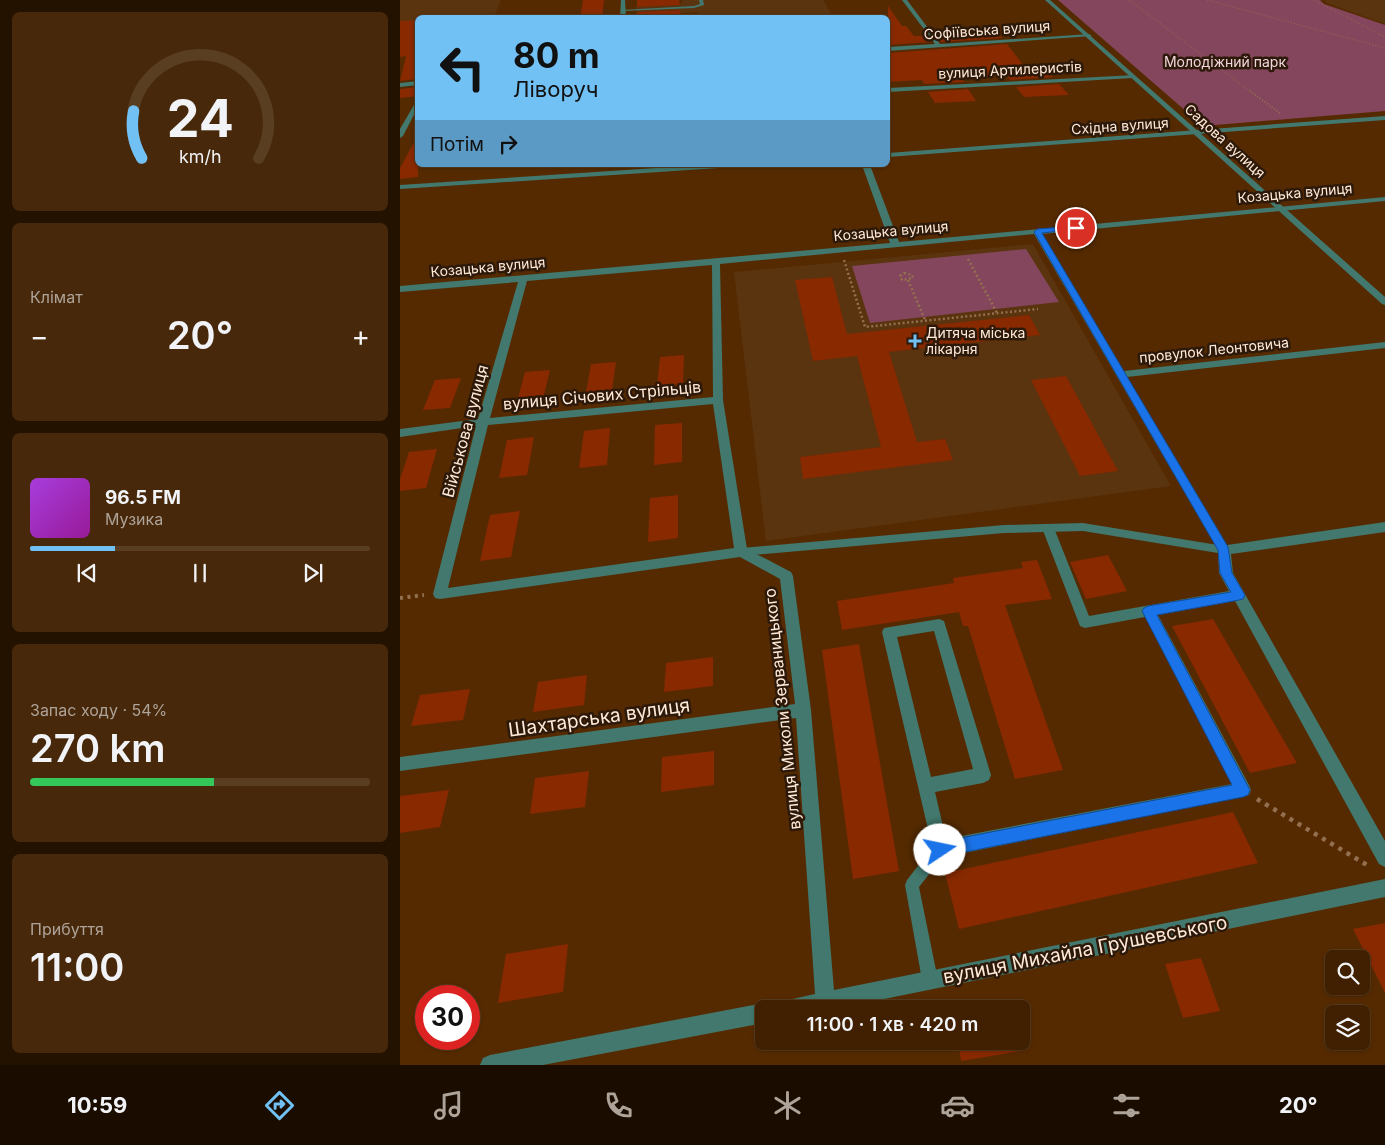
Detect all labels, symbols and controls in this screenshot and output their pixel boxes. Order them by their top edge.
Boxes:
street label: Софіївська вулиця [923,17,1051,42]
text: 80 m [513,34,600,76]
icon: left [430,35,495,100]
park label: Молодіжний парк [1164,53,1286,70]
street label: вулиця Артилеристів [938,57,1082,82]
text: Ліворуч [513,76,598,102]
text: 24 [166,87,234,150]
street label: Садова вулиця [1182,100,1269,181]
street label: Східна вулиця [1071,114,1169,137]
icon: right [494,130,522,158]
text: Потім [430,133,484,156]
text: km/h [179,146,221,167]
street label: Козацька вулиця [1237,179,1353,206]
pin [1055,207,1097,249]
icon: arrive [1062,214,1090,242]
street label: Козацька вулиця [833,217,949,244]
street label: Козацька вулиця [430,253,546,280]
text: Клімат [30,287,83,307]
text: 20° [167,312,233,358]
text: − [30,319,49,353]
text: + [351,319,370,353]
place label: Дитяча міська лікарня [926,324,1025,357]
street label: провулок Леонтовича [1138,333,1290,366]
marker: Дитяча міська лікарня [908,334,922,348]
street label: Військова вулиця [438,362,492,500]
street label: вулиця Січових Стрільців [502,376,702,414]
text: 96.5 FM [105,486,181,509]
text: Музика [105,509,163,529]
icon: previous [73,559,101,587]
icon: pause [186,559,214,587]
icon: next [299,559,327,587]
street label: вулиця Миколи Зерваницького [759,587,805,831]
street label: Шахтарська вулиця [507,693,691,742]
text: Запас ходу · 54% [30,700,167,720]
text: 270 km [30,725,165,771]
position arrow [913,823,965,875]
street label: вулиця Михайла Грушевського [941,911,1229,988]
text: Прибуття [30,919,104,939]
text: 11:00 [30,944,124,990]
map controls [1325,950,1370,1050]
button: search [1325,950,1370,995]
speed limit sign: 30 [415,985,480,1050]
button: layers [1325,1005,1370,1050]
text: 11:00 · 1 хв · 420 m [807,1013,978,1036]
icon: directions [262,1088,297,1123]
icon: music [431,1088,466,1123]
icon: phone [601,1088,636,1123]
icon: climate [770,1088,805,1123]
icon: car [940,1088,975,1123]
icon: filters [1109,1088,1144,1123]
text: 10:59 [67,1092,127,1118]
text: 20° [1279,1092,1318,1118]

